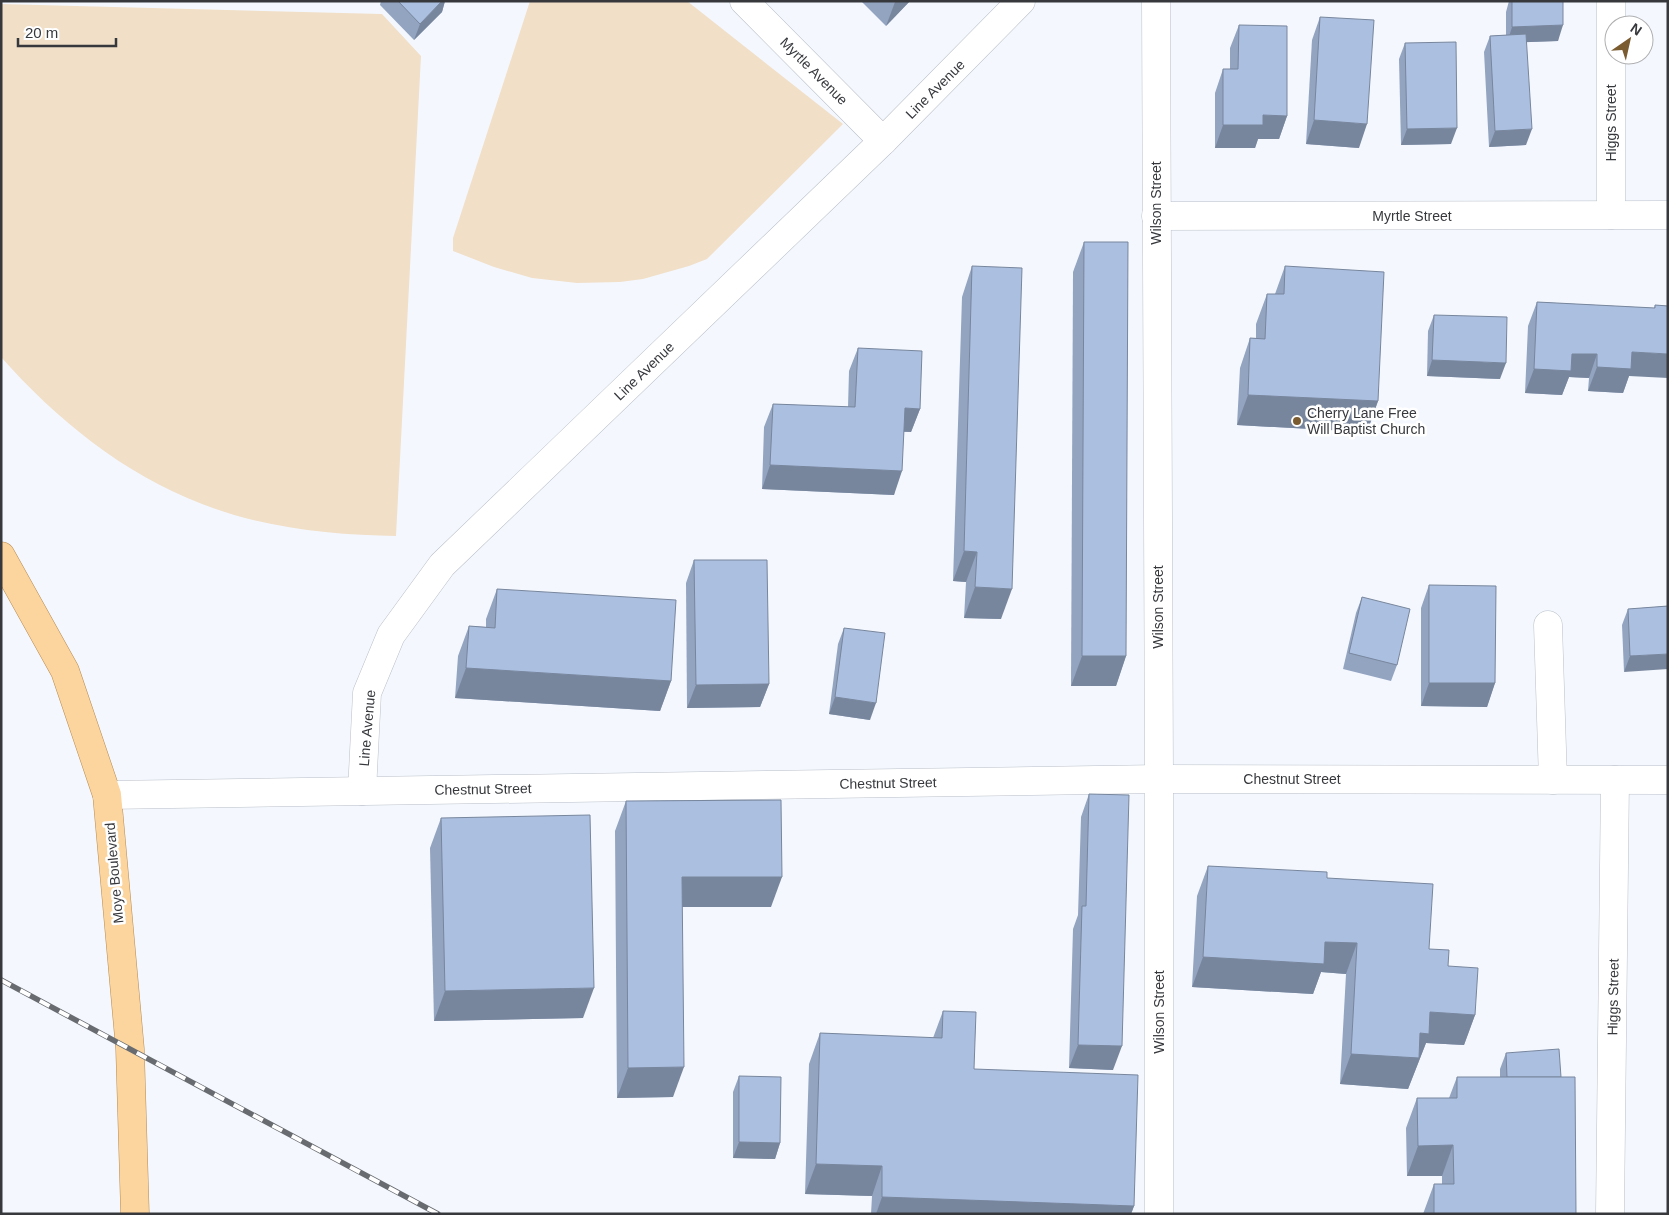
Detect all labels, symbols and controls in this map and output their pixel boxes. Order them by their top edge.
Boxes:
scale bar [18,15,115,47]
north arrow [1604,15,1654,65]
text: N [1628,20,1645,39]
text: 20 m [25,24,58,41]
street label: Myrtle Avenue [777,34,851,108]
street label: Line Avenue [902,56,968,122]
street label: Higgs Street [1603,84,1619,162]
street label: Wilson Street [1148,161,1164,245]
street label: Myrtle Street [1372,208,1452,224]
street label: Line Avenue [611,338,677,403]
place label: Cherry Lane Free Will Baptist Church [1307,405,1425,437]
marker: Cherry Lane Free Will Baptist Church [1291,415,1303,427]
street label: Wilson Street [1150,565,1166,649]
street label: Line Avenue [356,689,378,767]
street label: Chestnut Street [1243,771,1341,787]
street label: Chestnut Street [839,774,937,792]
street label: Chestnut Street [434,780,532,798]
street label: Moye Boulevard [102,822,126,924]
street label: Higgs Street [1604,958,1622,1036]
street label: Wilson Street [1151,970,1167,1054]

